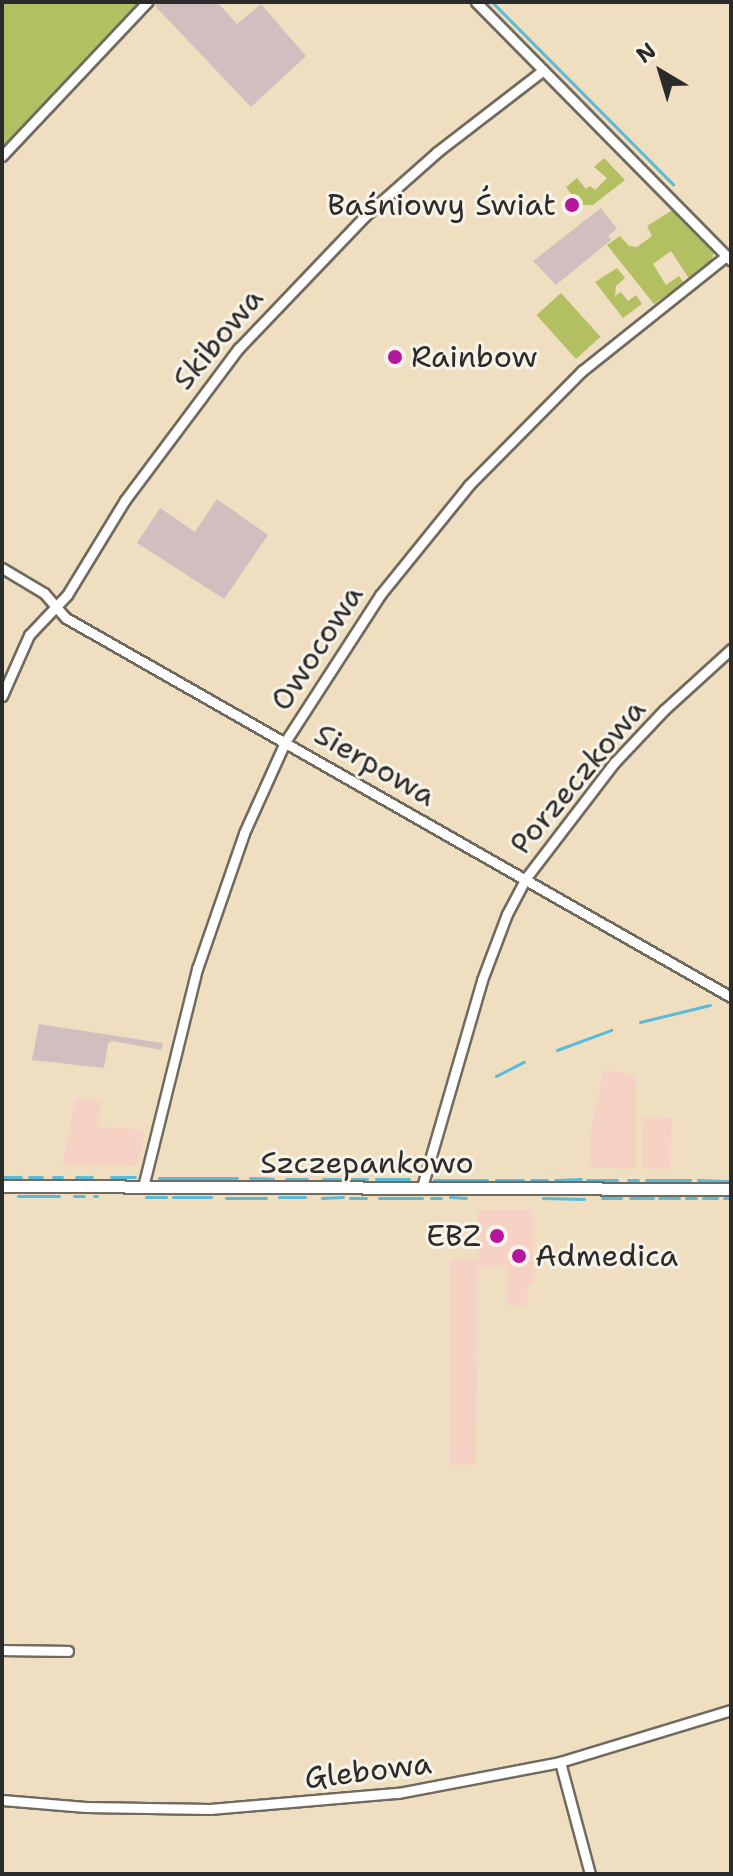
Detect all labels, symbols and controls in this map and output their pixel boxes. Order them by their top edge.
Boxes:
north arrow [621,32,701,112]
text: N [630,36,662,69]
place label: Baśniowy Świat [327,187,556,223]
marker: Baśniowy Świat [563,196,581,214]
street label: Skibowa [165,281,271,397]
place label: Rainbow [411,339,538,375]
marker: Rainbow [386,348,404,366]
street label: Owocowa [263,579,371,717]
street label: Porzeczkowa [503,692,653,862]
street label: Sierpowa [308,716,442,814]
street label: Szczepankowo [260,1145,474,1181]
place label: EBZ [426,1218,481,1254]
marker: EBZ [488,1227,506,1245]
place label: Admedica [535,1238,678,1274]
marker: Admedica [510,1247,528,1265]
street label: Glebowa [302,1745,434,1797]

